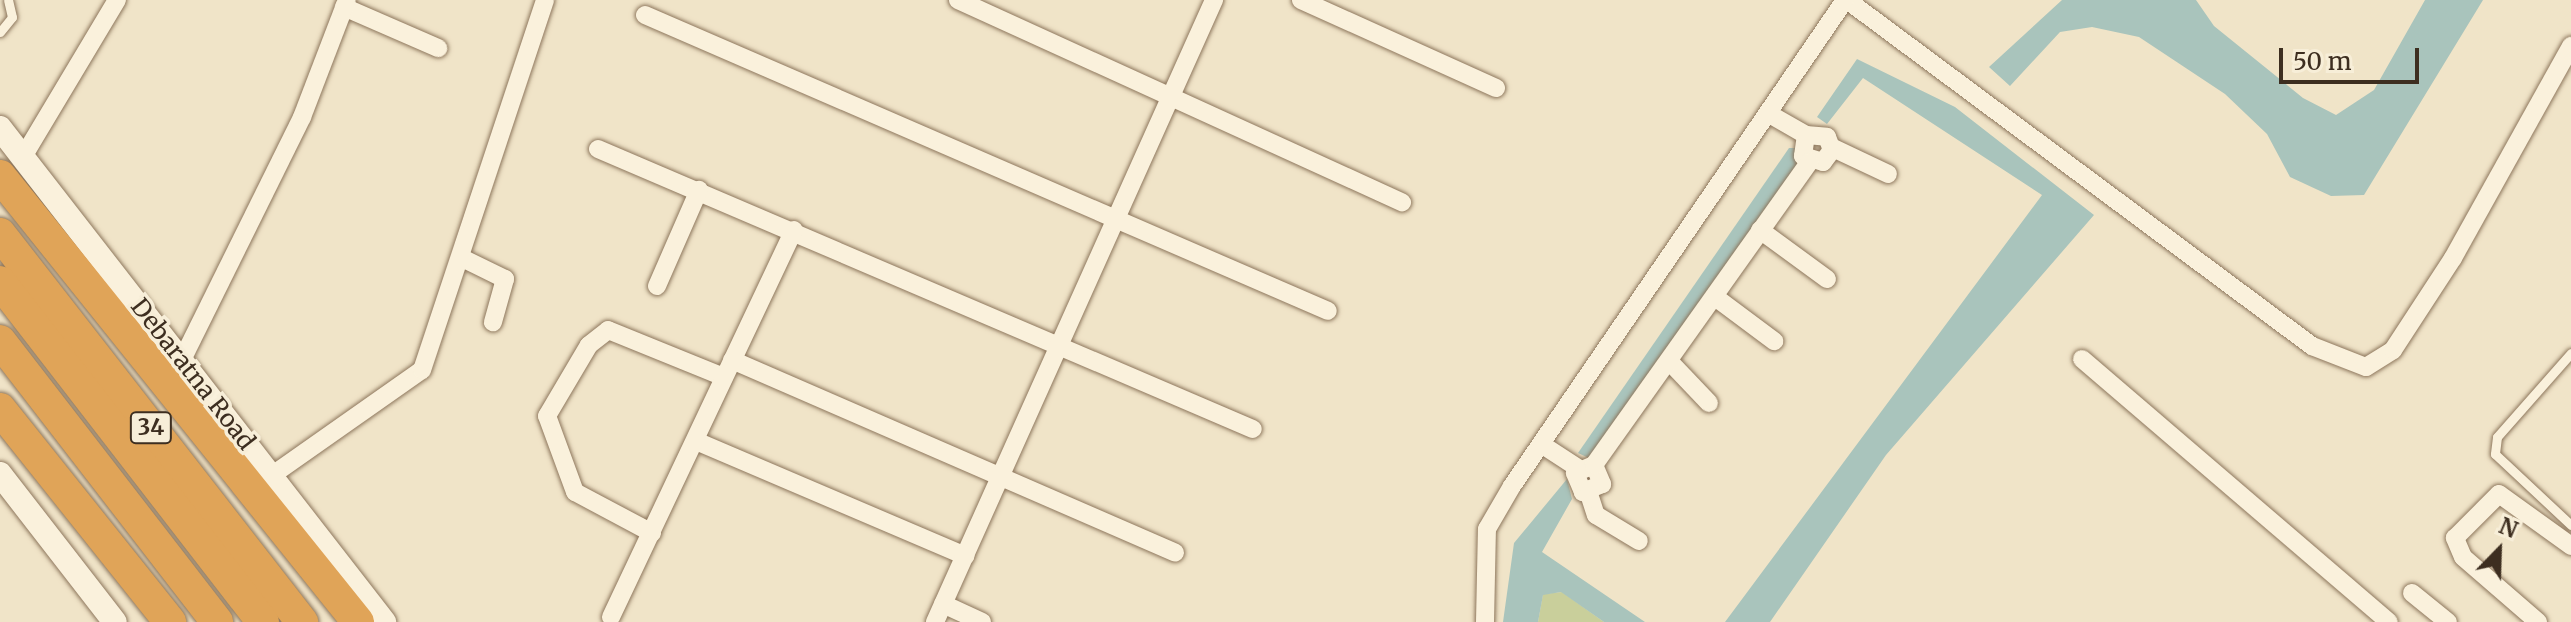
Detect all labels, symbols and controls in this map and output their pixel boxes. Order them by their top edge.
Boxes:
scale bar [2283,32,2423,82]
text: 50 m [2293,46,2352,77]
street label: Debaratna Road [125,293,261,455]
road number: 34 [129,410,173,446]
north arrow [2459,510,2539,590]
text: N [2495,512,2522,544]

